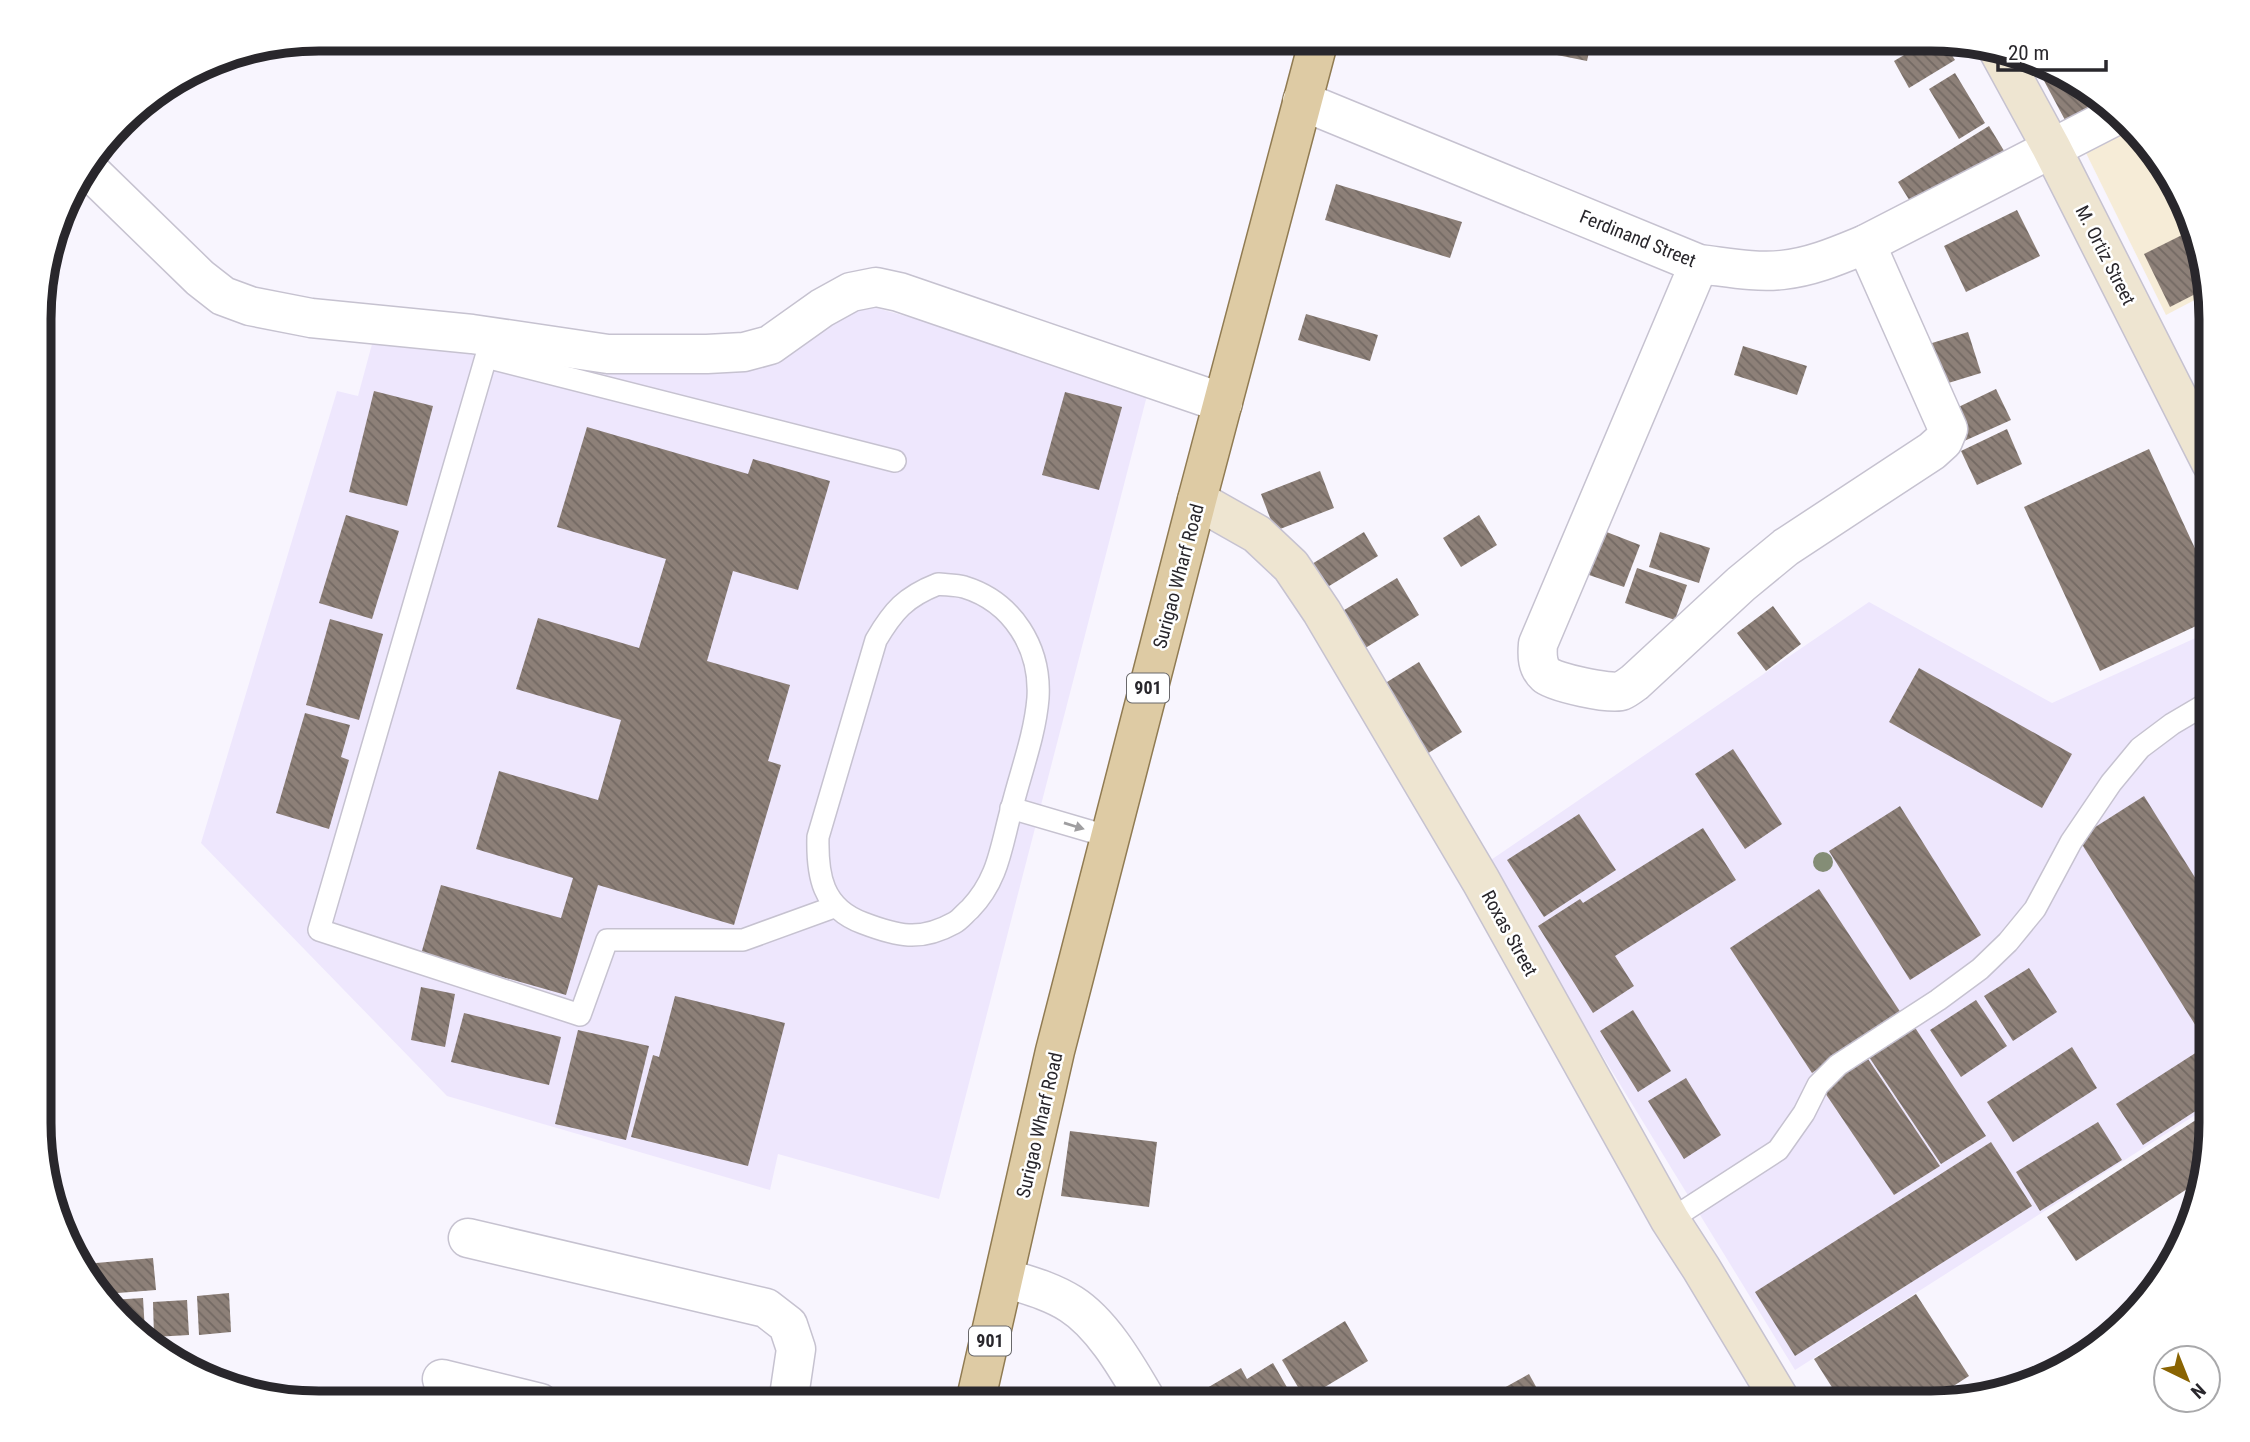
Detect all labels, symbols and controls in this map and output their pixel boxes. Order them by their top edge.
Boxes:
scale bar [1998,28,2106,72]
text: 20 m [2008,41,2049,65]
street label: M. Ortiz Street [2071,202,2140,309]
street label: Ferdinand Street [1576,205,1699,272]
street label: Surigao Wharf Road [1148,501,1209,651]
road number: 901 [1127,674,1169,702]
one-way arrow [1063,822,1084,832]
street label: Roxas Street [1477,886,1543,980]
street label: Surigao Wharf Road [1012,1050,1067,1200]
road number: 901 [969,1326,1011,1356]
north arrow [2152,1344,2222,1414]
text: N [2186,1379,2210,1403]

